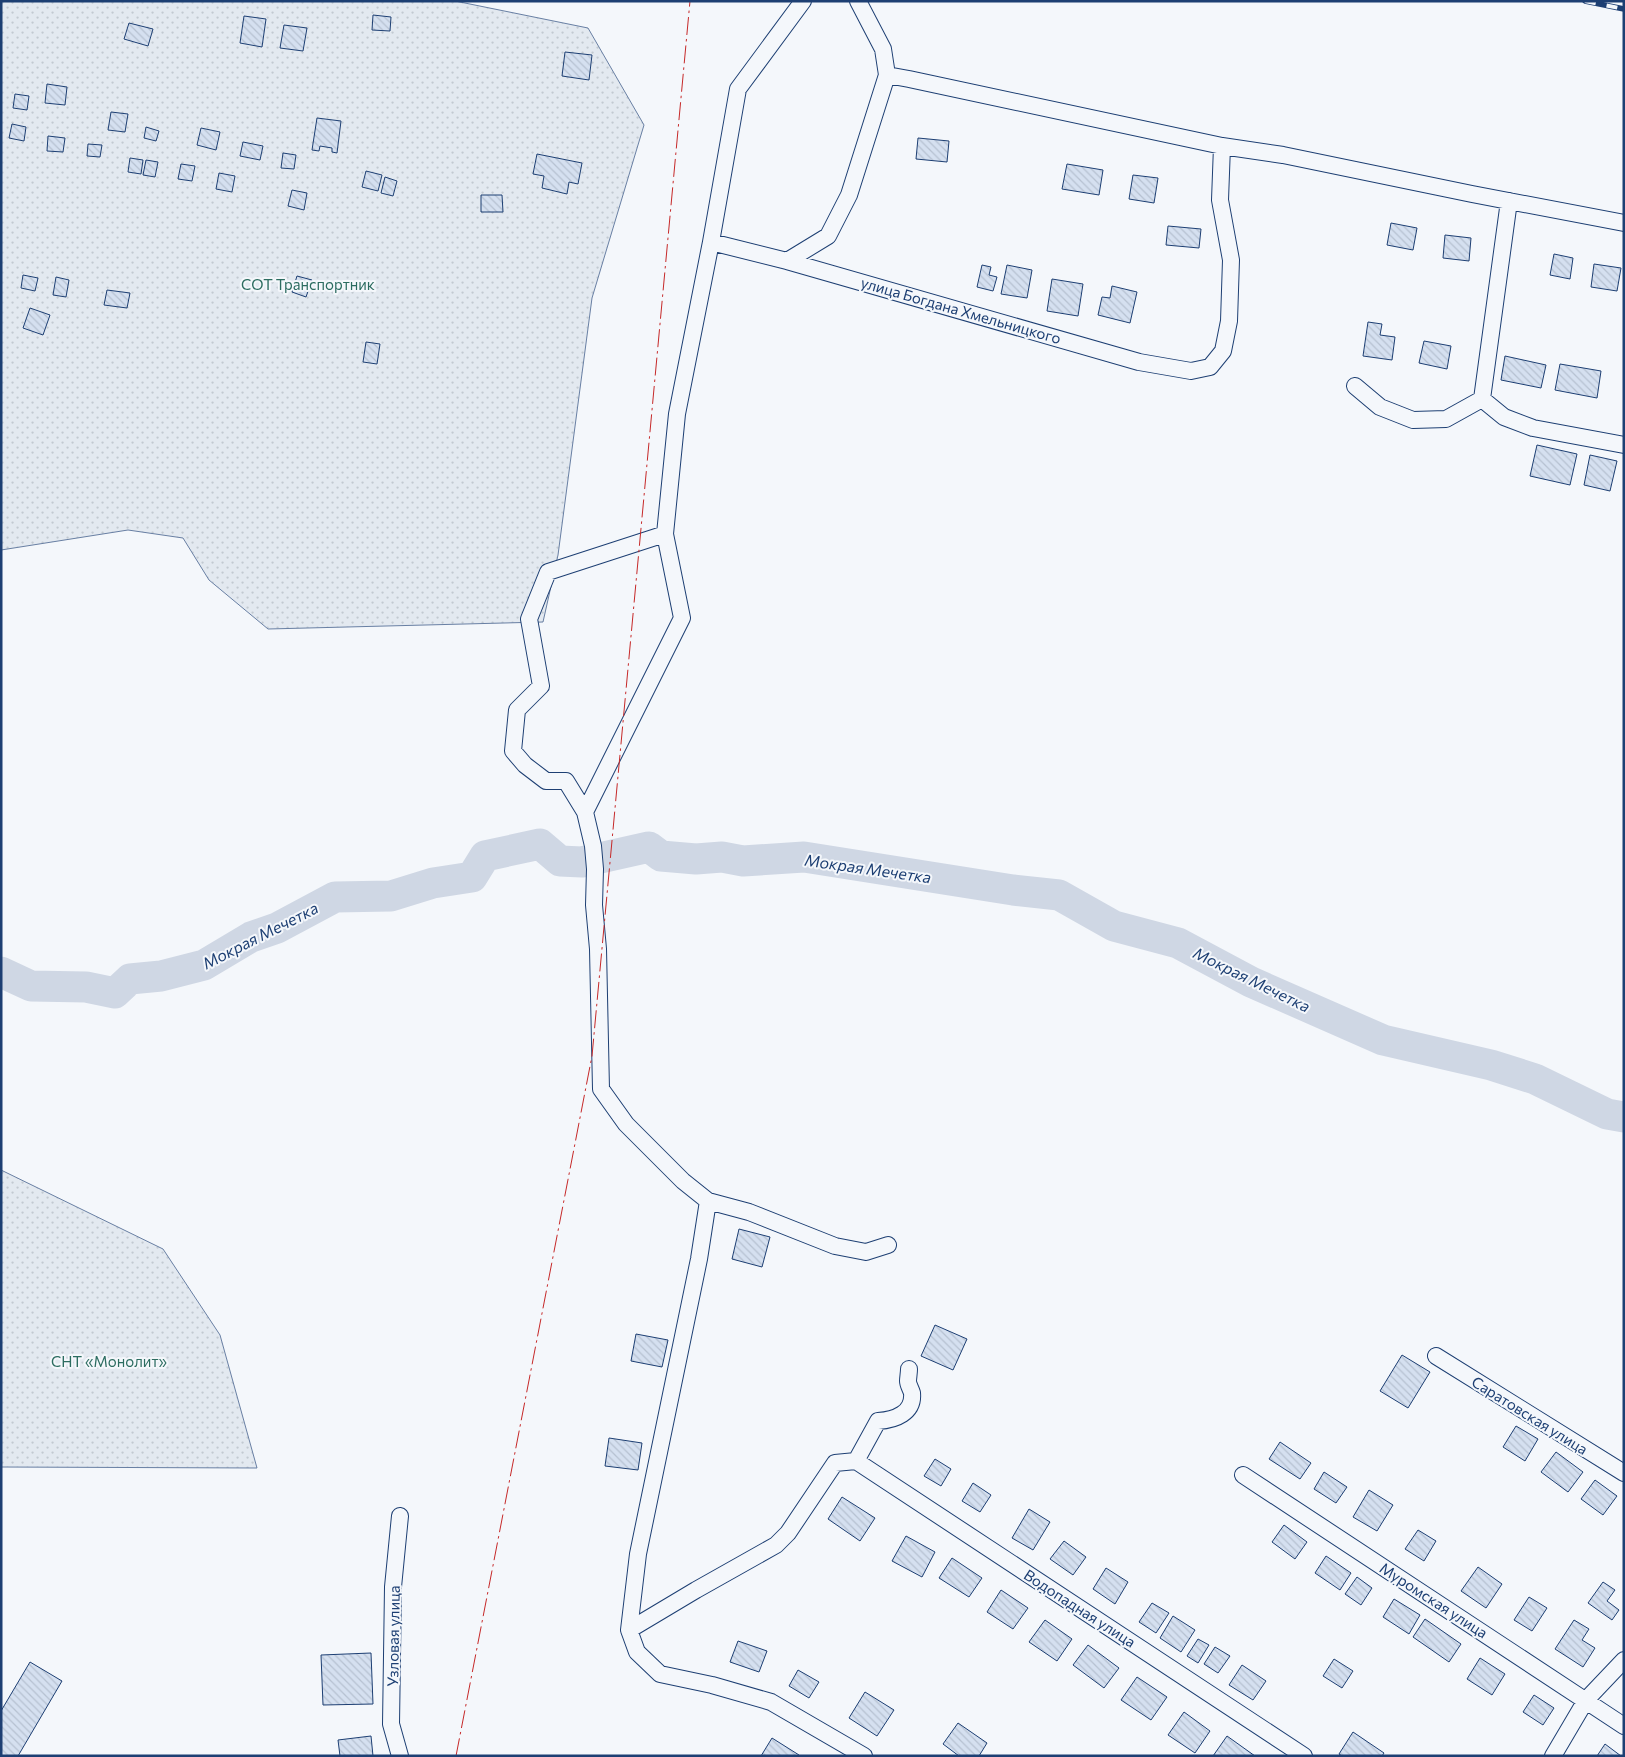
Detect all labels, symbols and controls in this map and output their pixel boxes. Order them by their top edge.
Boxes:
street label: улица Богдана Хмельницкого [859,273,1063,347]
park label: СОТ Транспортник [241,275,375,293]
water label: Мокрая Мечетка [804,850,932,886]
water label: Мокрая Мечетка [199,898,321,972]
water label: Мокрая Мечетка [1191,943,1313,1015]
park label: СНТ «Монолит» [51,1352,168,1370]
street label: Саратовская улица [1469,1372,1591,1458]
street label: Муромская улица [1377,1558,1491,1642]
street label: Водопадная улица [1021,1565,1139,1651]
street label: Узловая улица [383,1585,403,1687]

